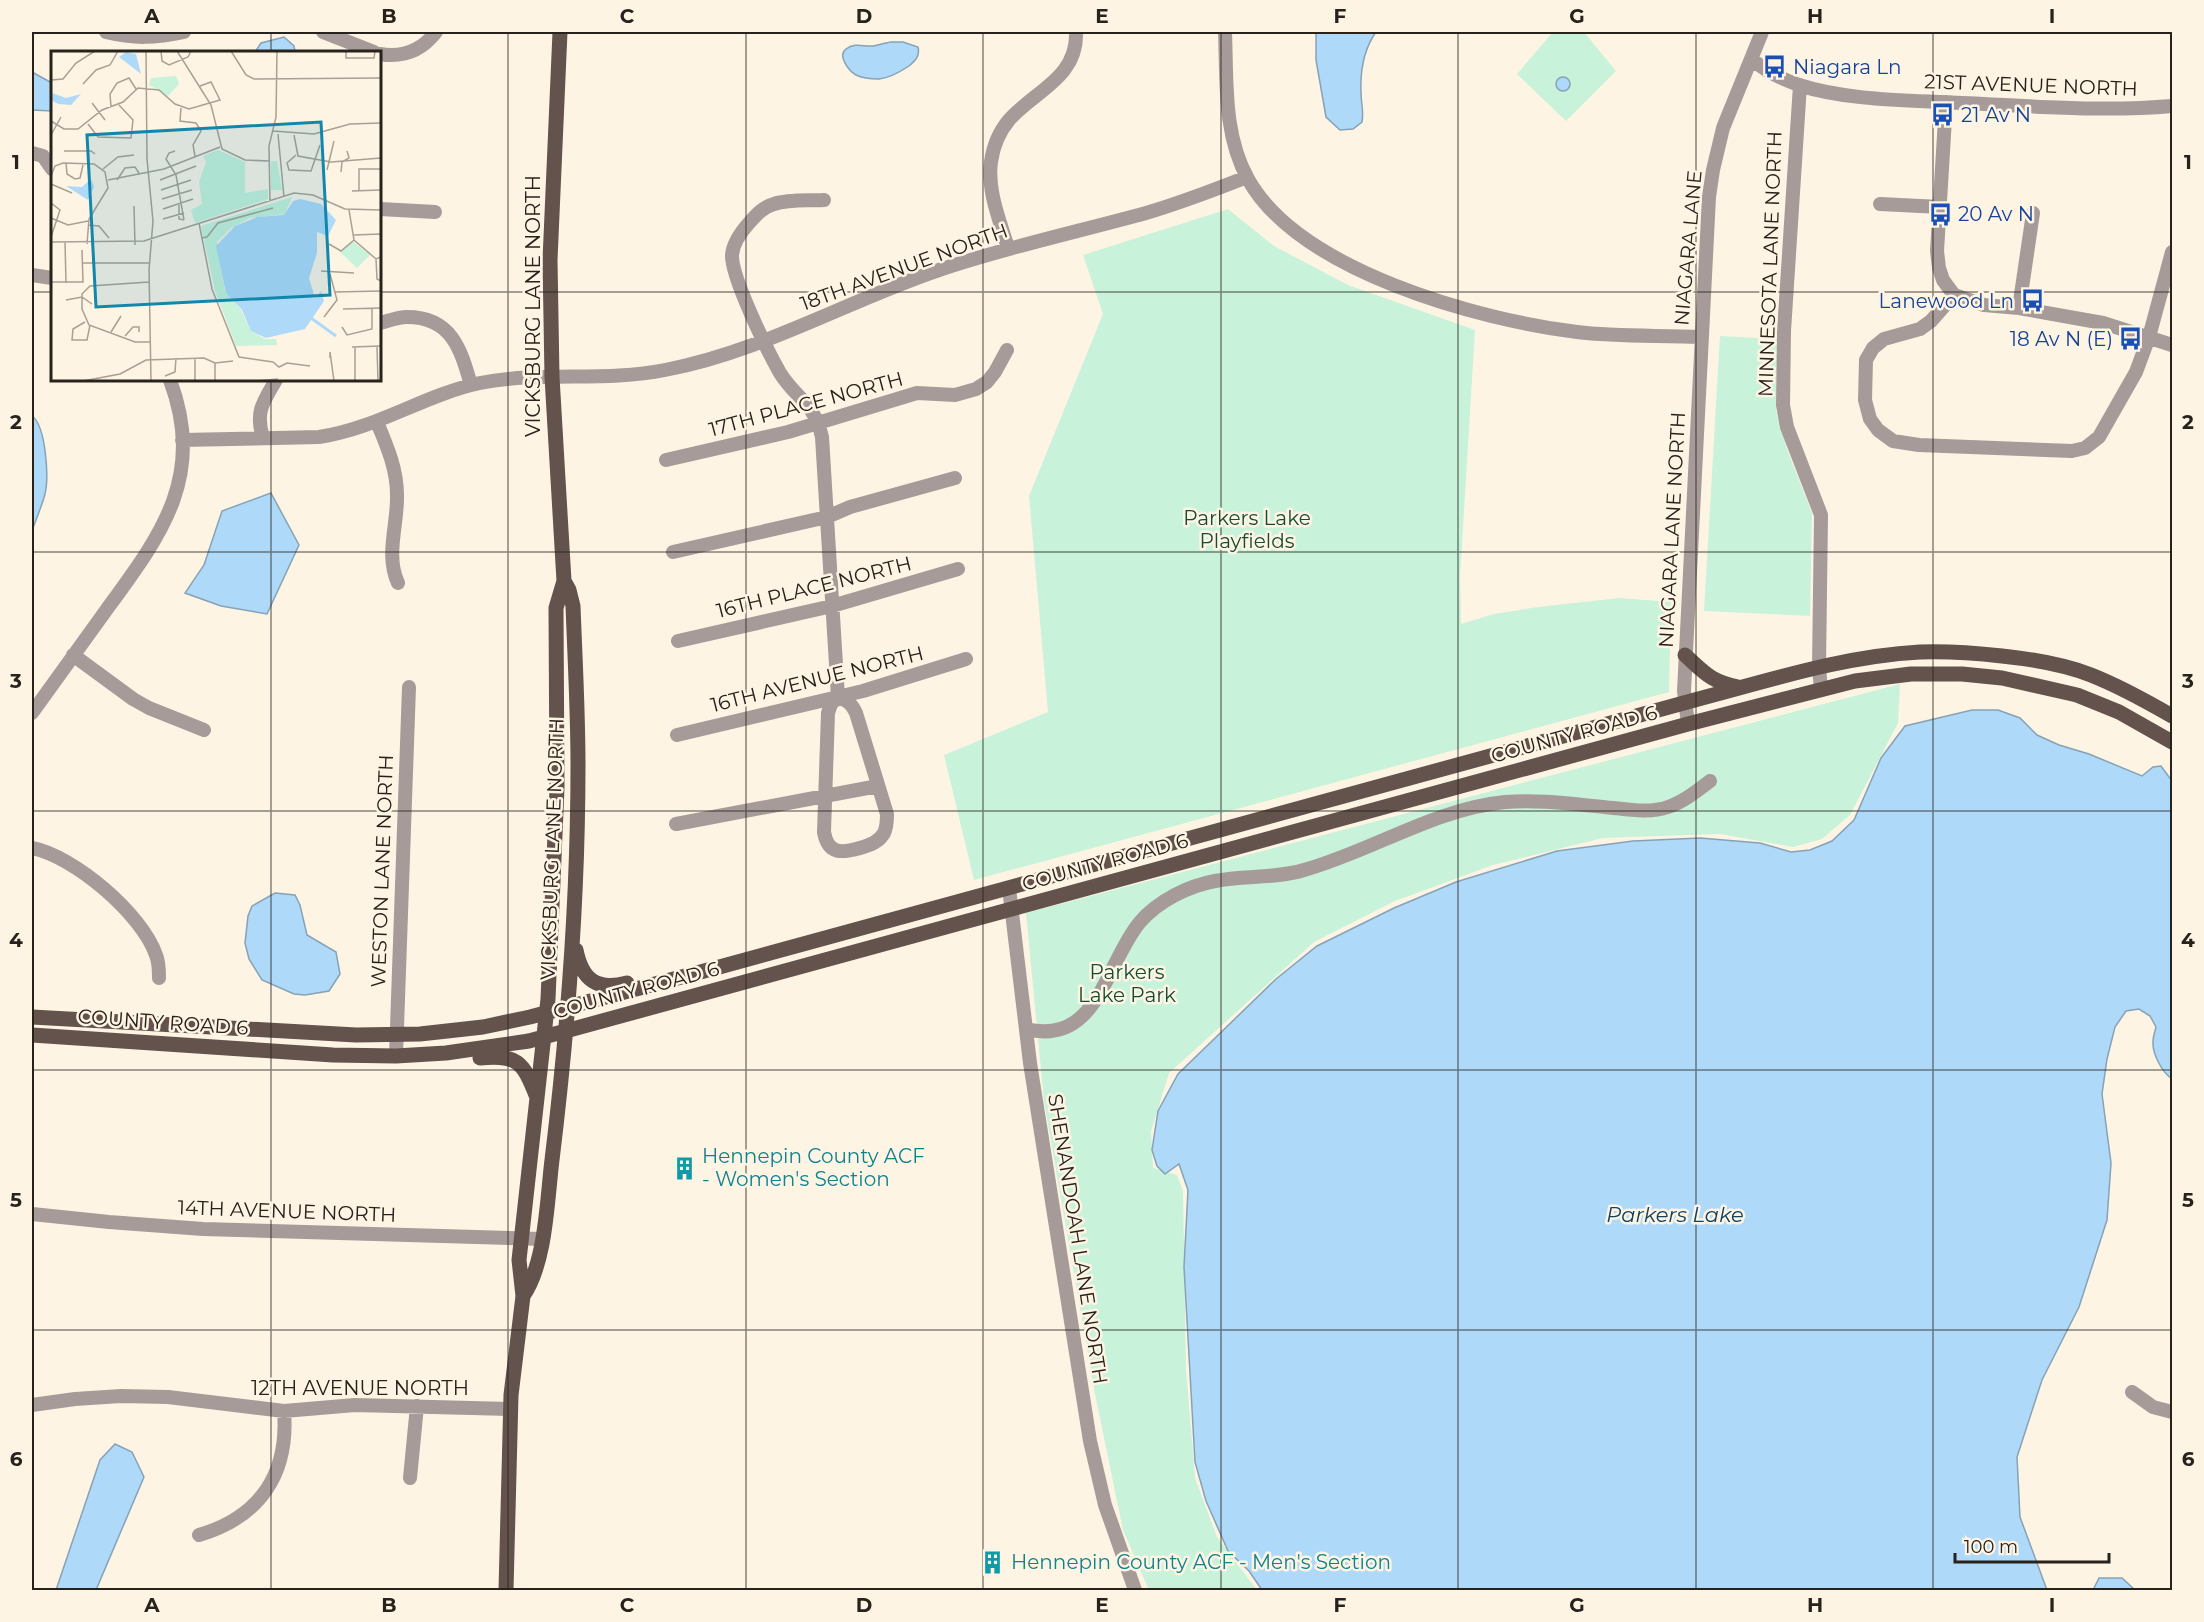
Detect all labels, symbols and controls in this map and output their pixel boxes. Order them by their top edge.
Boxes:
text: A [143,4,160,28]
text: B [381,4,397,28]
text: C [620,4,635,28]
text: D [856,4,872,28]
text: E [1095,4,1109,28]
text: F [1334,4,1347,28]
text: G [1569,4,1585,28]
text: H [1807,4,1823,28]
text: I [2049,4,2055,28]
inset map [51,51,381,381]
bus stop icon: Niagara Ln [1762,54,1788,80]
place label: Niagara Ln [1793,55,1902,79]
street label: 21ST AVENUE NORTH [1924,69,2138,101]
bus stop icon: 21 Av N [1930,102,1956,128]
place label: 21 Av N [1961,103,2031,127]
street label: MINNESOTA LANE NORTH [1753,130,1787,398]
text: 1 [12,150,20,174]
text: 1 [2184,150,2192,174]
street label: NIAGARA LANE [1669,169,1707,327]
street label: VICKSBURG LANE NORTH [521,175,545,437]
bus stop icon: 20 Av N [1927,201,1953,227]
place label: 20 Av N [1958,202,2034,226]
street label: 18TH AVENUE NORTH [797,218,1011,316]
bus stop icon: Lanewood Ln [2019,288,2045,314]
place label: Lanewood Ln [1879,289,2014,313]
bus stop icon: 18 Av N (E) [2118,326,2144,352]
place label: 18 Av N (E) [2010,327,2113,351]
street label: 17TH PLACE NORTH [706,367,906,441]
text: 2 [10,410,22,434]
text: 2 [2182,410,2194,434]
street label: NIAGARA LANE NORTH [1654,411,1690,649]
park label: Parkers Lake Playfields [1183,506,1311,553]
street label: 16TH PLACE NORTH [714,551,914,623]
street label: 16TH AVENUE NORTH [708,641,926,717]
text: 3 [9,669,22,693]
text: 3 [2181,669,2194,693]
street label: COUNTY ROAD 6 [1488,700,1660,768]
street label: VICKSBURG LANE NORTH [535,718,569,980]
street label: WESTON LANE NORTH [366,754,398,988]
street label: COUNTY ROAD 6 [1019,828,1191,896]
text: 4 [9,928,23,952]
text: 4 [2181,928,2195,952]
street label: COUNTY ROAD 6 [550,956,722,1024]
park label: Parkers Lake Park [1078,960,1176,1007]
street label: COUNTY ROAD 6 [77,1004,249,1040]
street label: SHENANDOAH LANE NORTH [1043,1092,1113,1386]
place label: Hennepin County ACF - Women's Section [702,1144,925,1191]
building icon: Hennepin County ACF - Women's Section [671,1155,697,1181]
text: 5 [10,1188,22,1212]
text: 5 [2182,1188,2194,1212]
street label: 14TH AVENUE NORTH [177,1195,397,1227]
water label: Parkers Lake [1606,1202,1744,1227]
street label: 12TH AVENUE NORTH [251,1376,469,1400]
text: 6 [10,1447,23,1471]
text: 6 [2182,1447,2195,1471]
scale bar [1955,1526,2110,1564]
text: 100 m [1964,1536,2018,1558]
building icon: Hennepin County ACF - Men's Section [980,1549,1006,1575]
place label: Hennepin County ACF - Men's Section [1011,1550,1391,1574]
text: A [143,1593,160,1617]
text: B [381,1593,397,1617]
text: C [620,1593,635,1617]
text: D [856,1593,872,1617]
text: E [1095,1593,1109,1617]
text: F [1334,1593,1347,1617]
text: G [1569,1593,1585,1617]
text: H [1807,1593,1823,1617]
text: I [2049,1593,2055,1617]

